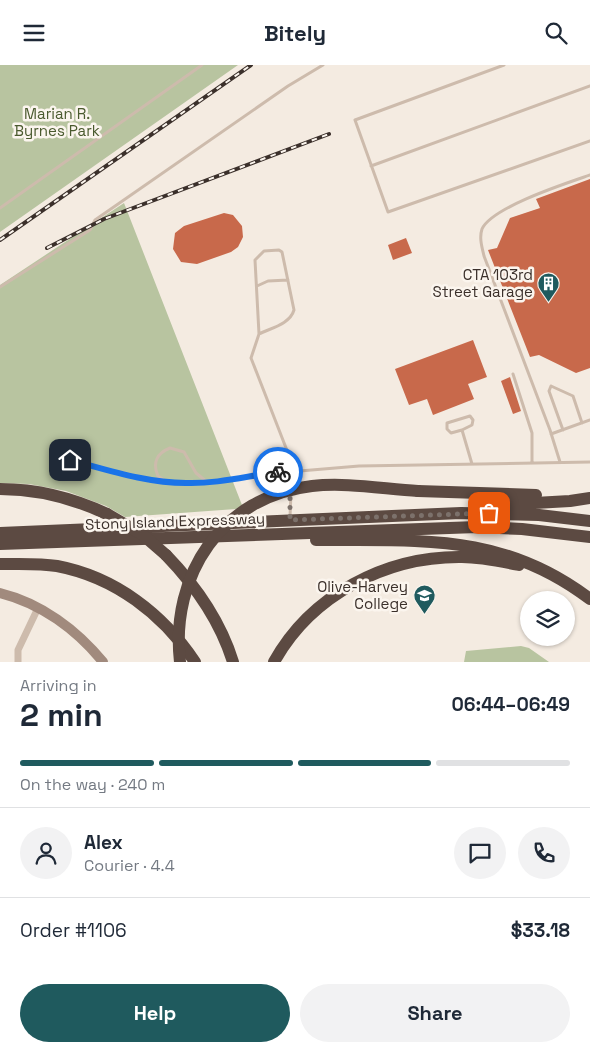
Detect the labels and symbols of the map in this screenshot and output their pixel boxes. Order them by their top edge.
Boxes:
park label: Marian R. Byrnes Park [14,104,100,140]
place label: CTA 103rd Street Garage [432,265,533,301]
building icon: CTA 103rd Street Garage [537,271,561,302]
pin [49,439,91,481]
courier [253,447,303,497]
pin [468,492,510,534]
street label: Stony Island Expressway [85,508,265,534]
place label: Olive-Harvey College [317,577,408,613]
school or university icon: Olive-Harvey College [412,583,436,614]

